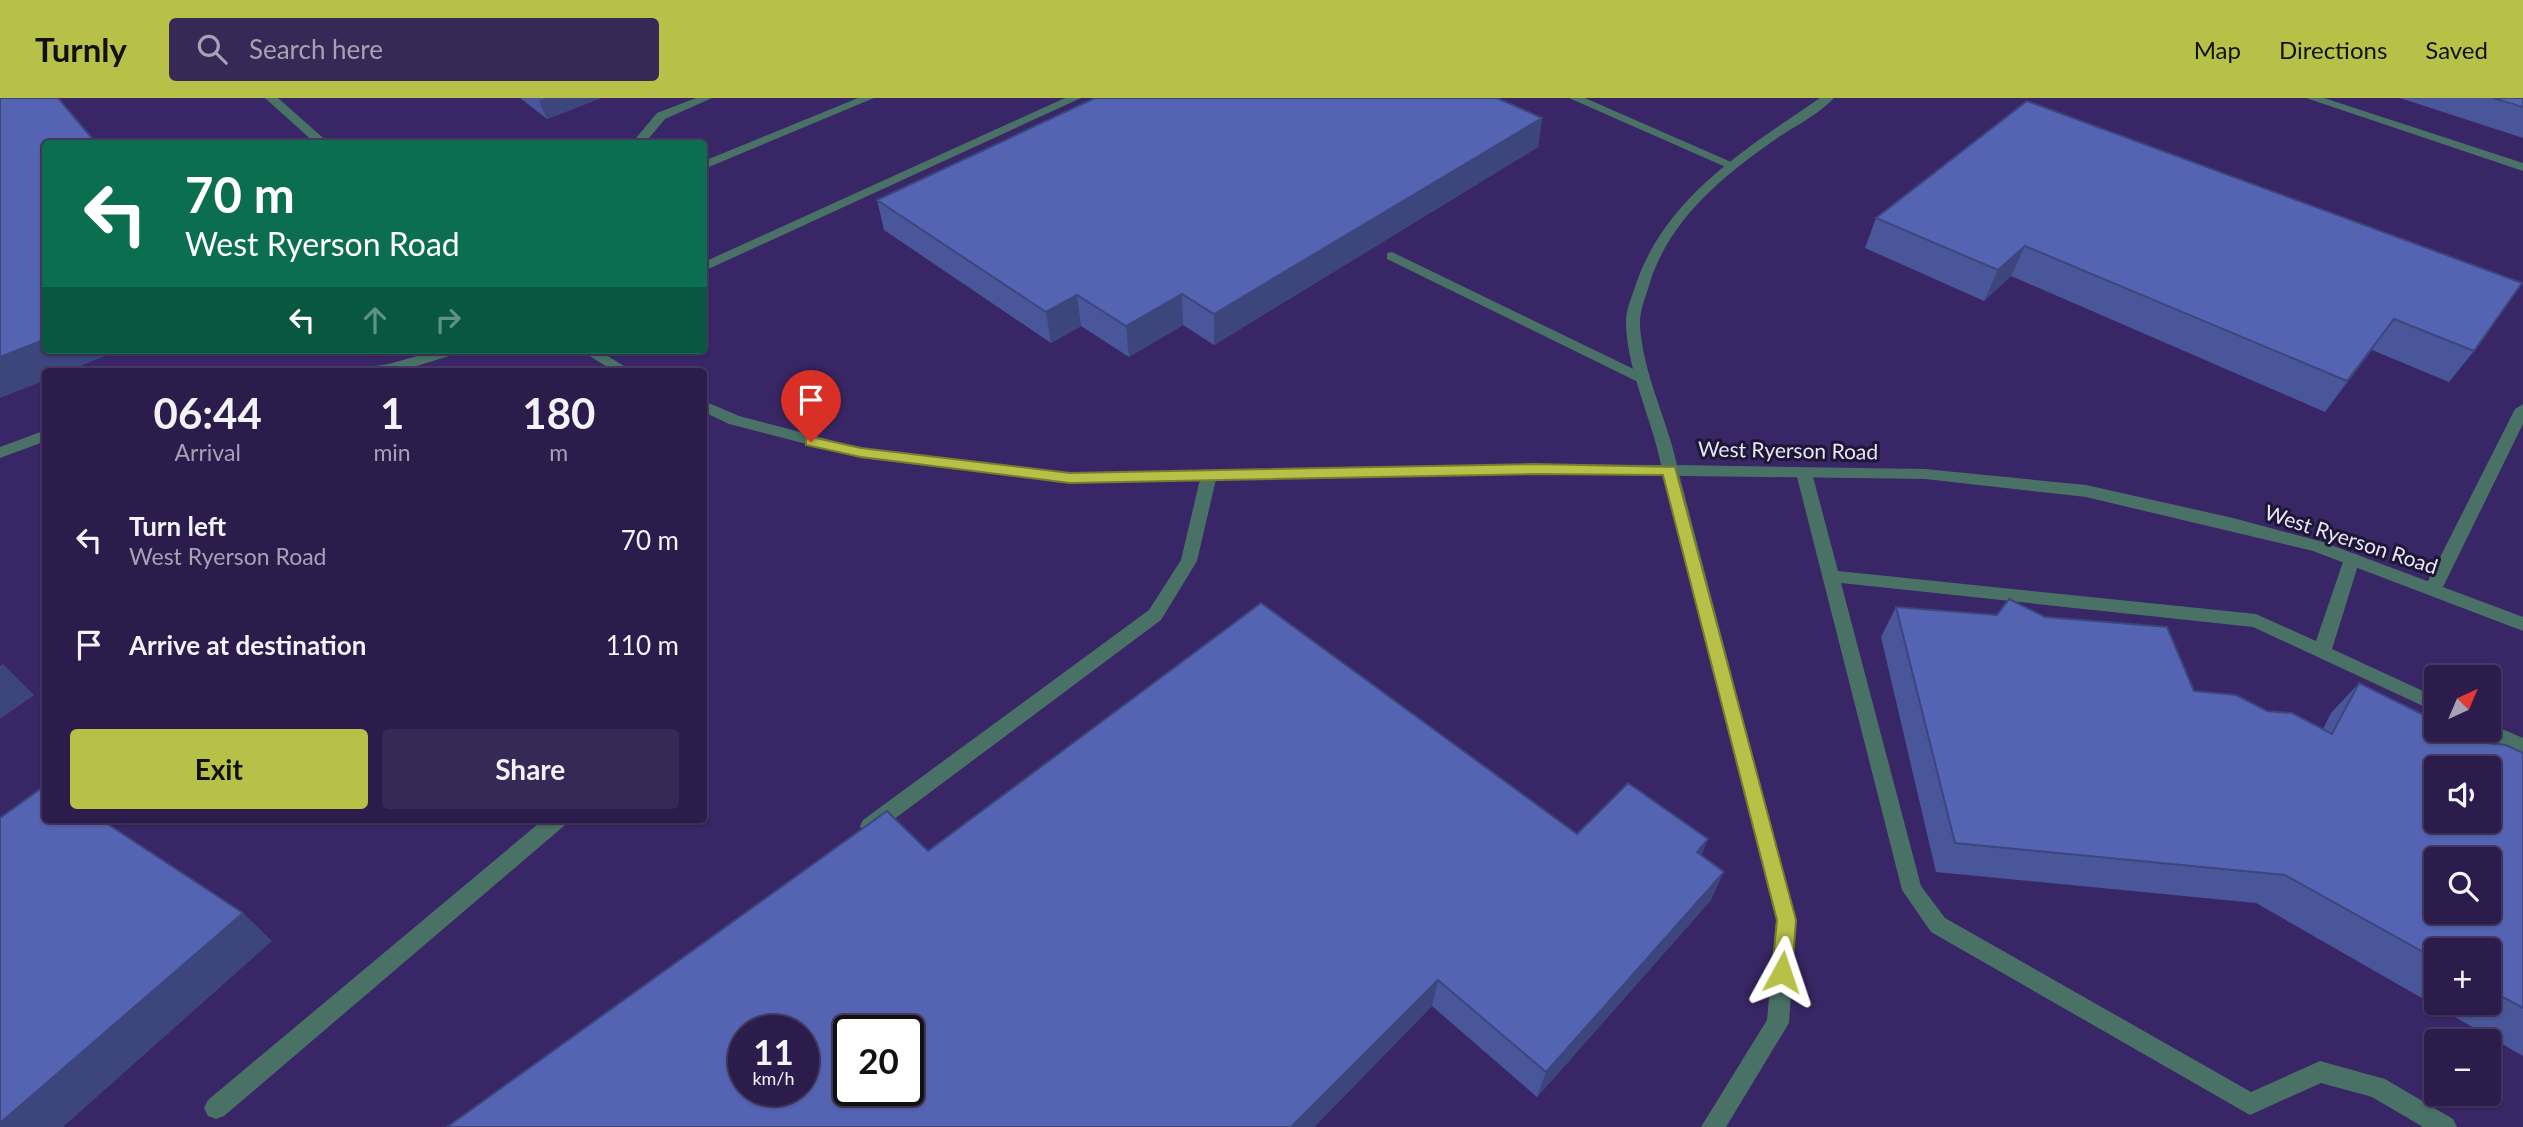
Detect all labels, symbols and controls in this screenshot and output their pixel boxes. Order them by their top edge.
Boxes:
search box [169,18,659,81]
text: Turnly [35,29,127,69]
icon: search [193,30,231,68]
text: Search here [249,33,383,65]
text: Map [2194,35,2241,64]
text: Directions [2279,35,2387,64]
text: Saved [2425,35,2488,64]
text: 70 m [185,165,295,223]
icon: left [70,168,161,259]
text: West Ryerson Road [185,224,460,263]
icon: left [283,301,321,339]
icon: ahead [356,301,394,339]
icon: right [429,301,467,339]
pin [781,370,841,442]
icon: arrive [792,381,830,419]
text: 06:44 [154,388,262,438]
text: 1 [380,388,404,438]
text: 180 [522,388,595,438]
street label: West Ryerson Road [1698,435,1878,464]
text: Arrival [175,438,241,466]
text: min [373,438,411,466]
text: m [549,438,568,466]
street label: West Ryerson Road [2262,499,2441,578]
text: Turn left [129,510,226,542]
icon: left [70,521,108,559]
text: 70 m [621,524,679,556]
text: West Ryerson Road [129,542,327,570]
icon: arrive [70,626,108,664]
text: Arrive at destination [129,629,366,661]
text: 110 m [606,629,679,661]
north arrow [2424,665,2501,742]
map controls [2424,665,2501,1106]
button: Exit [70,729,368,809]
button: Share [382,729,679,809]
button: sound [2424,756,2501,833]
button: search [2424,847,2501,924]
position arrow [1745,935,1819,1009]
button: + [2424,938,2501,1015]
speed limit sign: 20 [833,1015,924,1106]
button: − [2424,1029,2501,1106]
text: 11 [753,1030,794,1072]
text: km/h [752,1067,795,1089]

